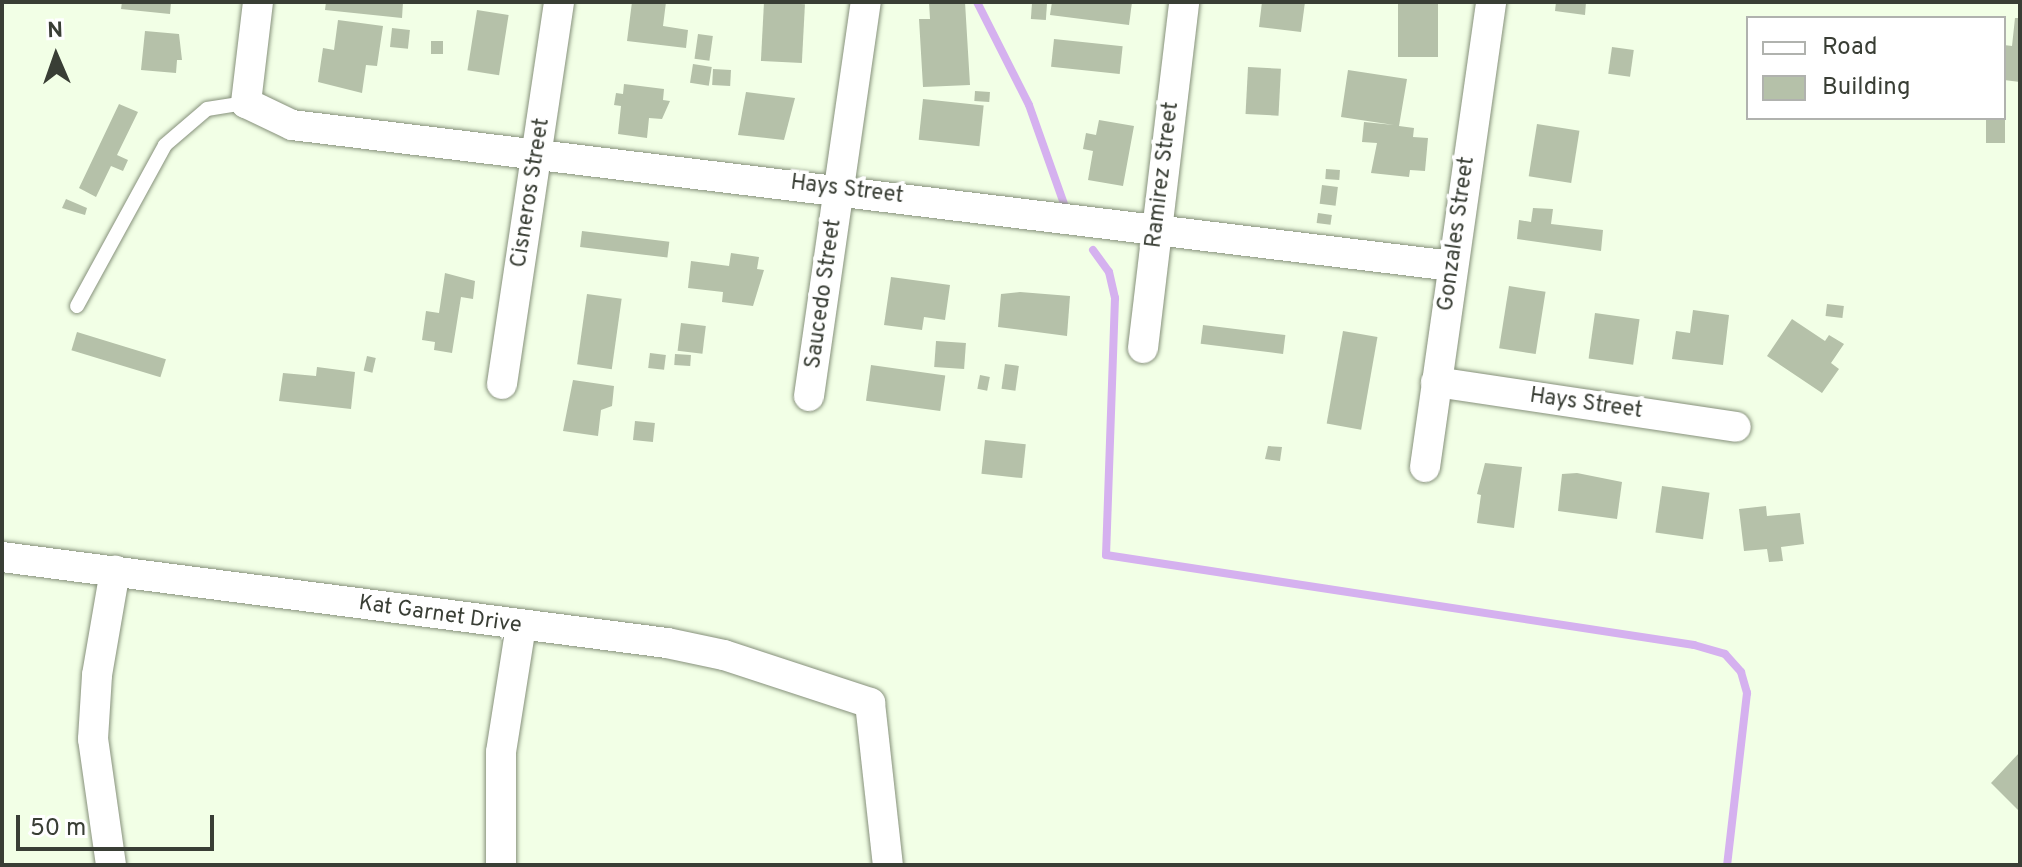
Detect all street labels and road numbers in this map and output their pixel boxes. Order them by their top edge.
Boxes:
street label: Ramirez Street [1141,100,1185,250]
street label: Cisneros Street [506,116,556,270]
street label: Gonzales Street [1433,155,1481,313]
street label: Hays Street [789,170,905,210]
street label: Saucedo Street [800,217,848,371]
street label: Hays Street [1528,383,1644,425]
street label: Kat Garnet Drive [357,590,523,640]

